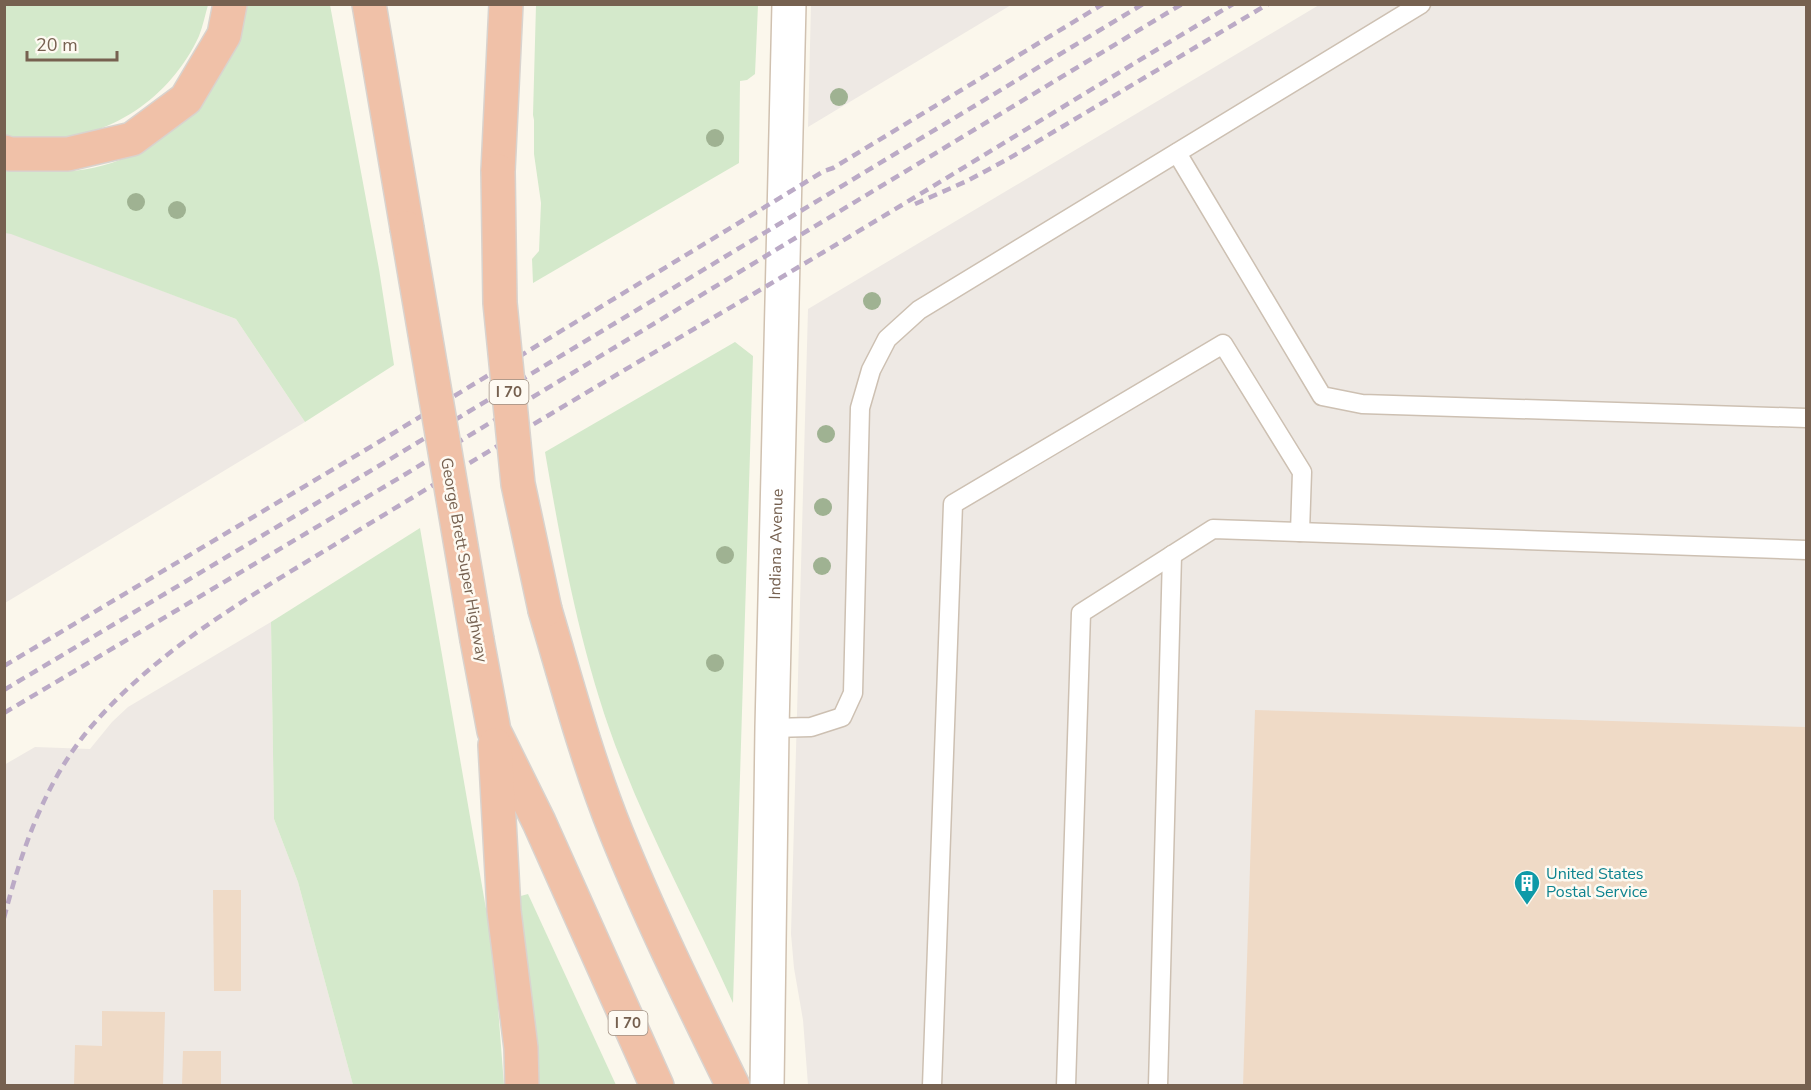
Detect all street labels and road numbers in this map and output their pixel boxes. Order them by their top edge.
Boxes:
road number: I 70 [490,380,528,404]
street label: George Brett Super Highway [435,456,493,665]
street label: Indiana Avenue [764,488,789,600]
road number: I 70 [608,1011,648,1035]

